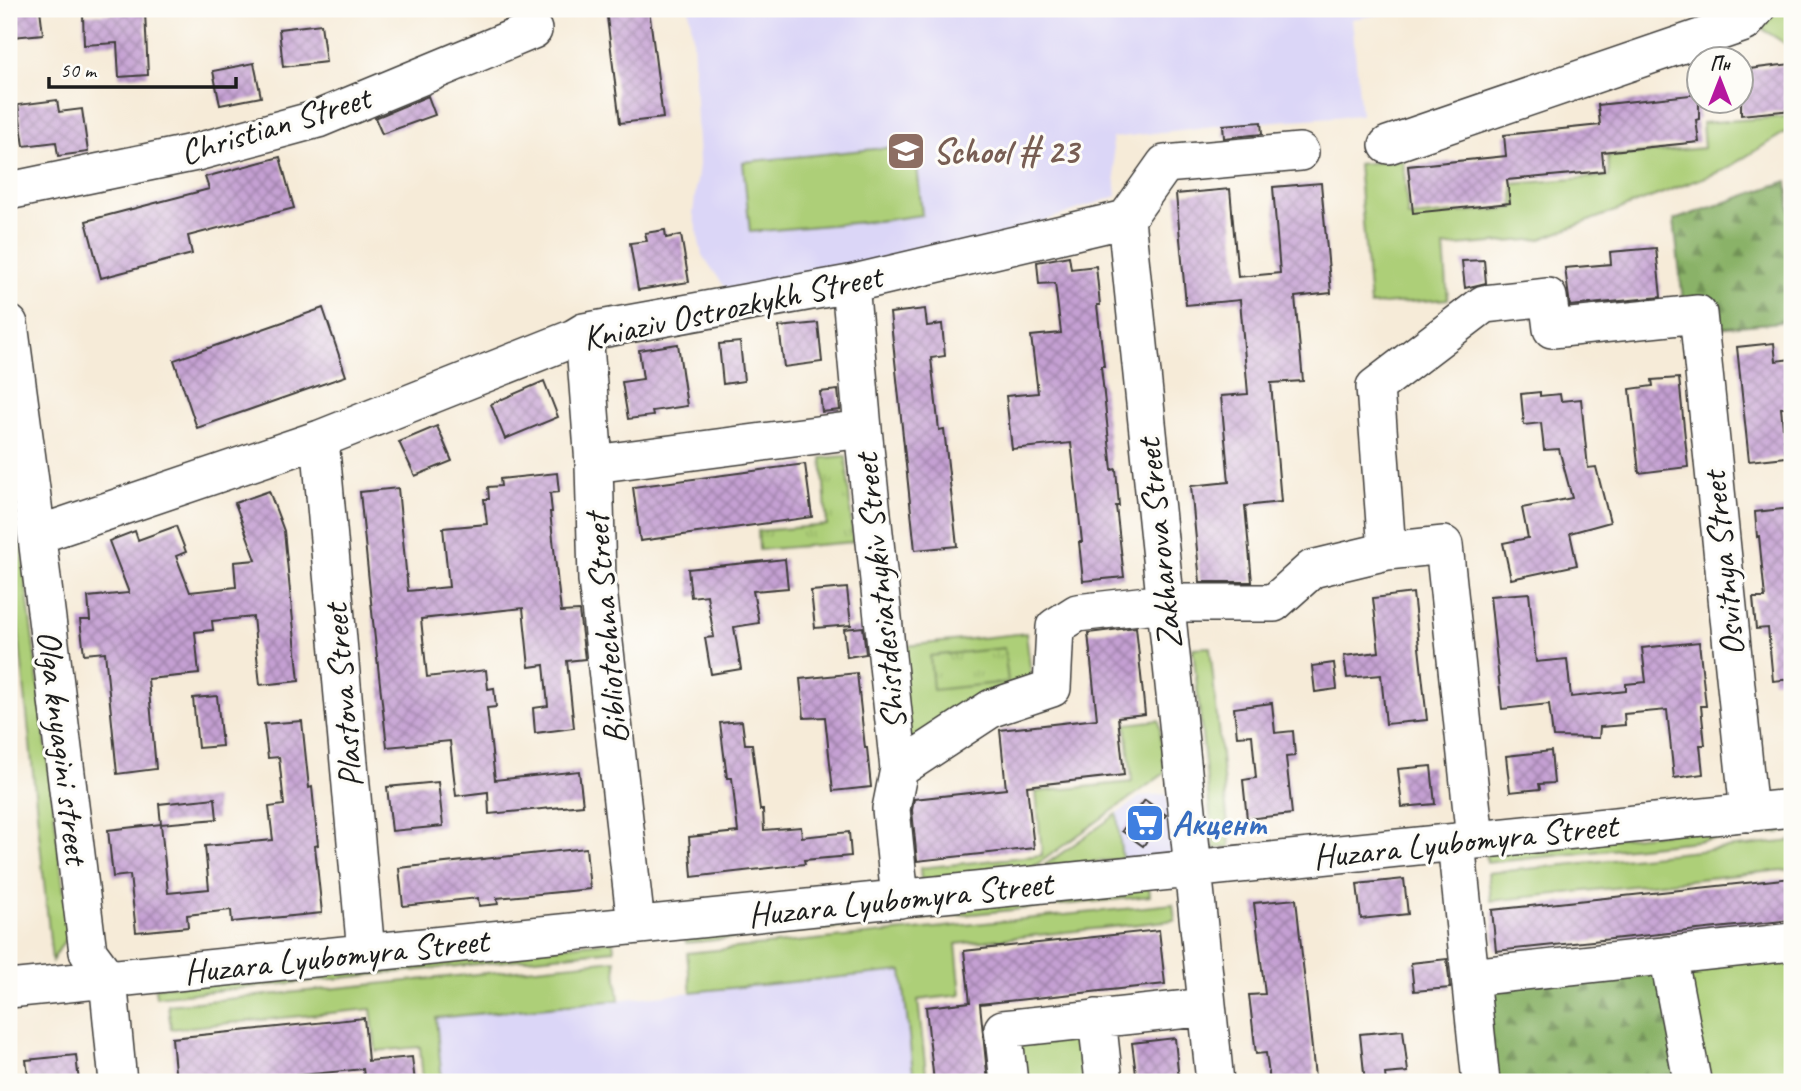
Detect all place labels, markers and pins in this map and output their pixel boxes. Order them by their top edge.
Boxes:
place label: School # 23 [933,129,1081,174]
school or university icon: School # 23 [885,130,927,172]
place label: Акцент [1172,801,1268,846]
supermarket icon: Акцент [1124,802,1166,844]

